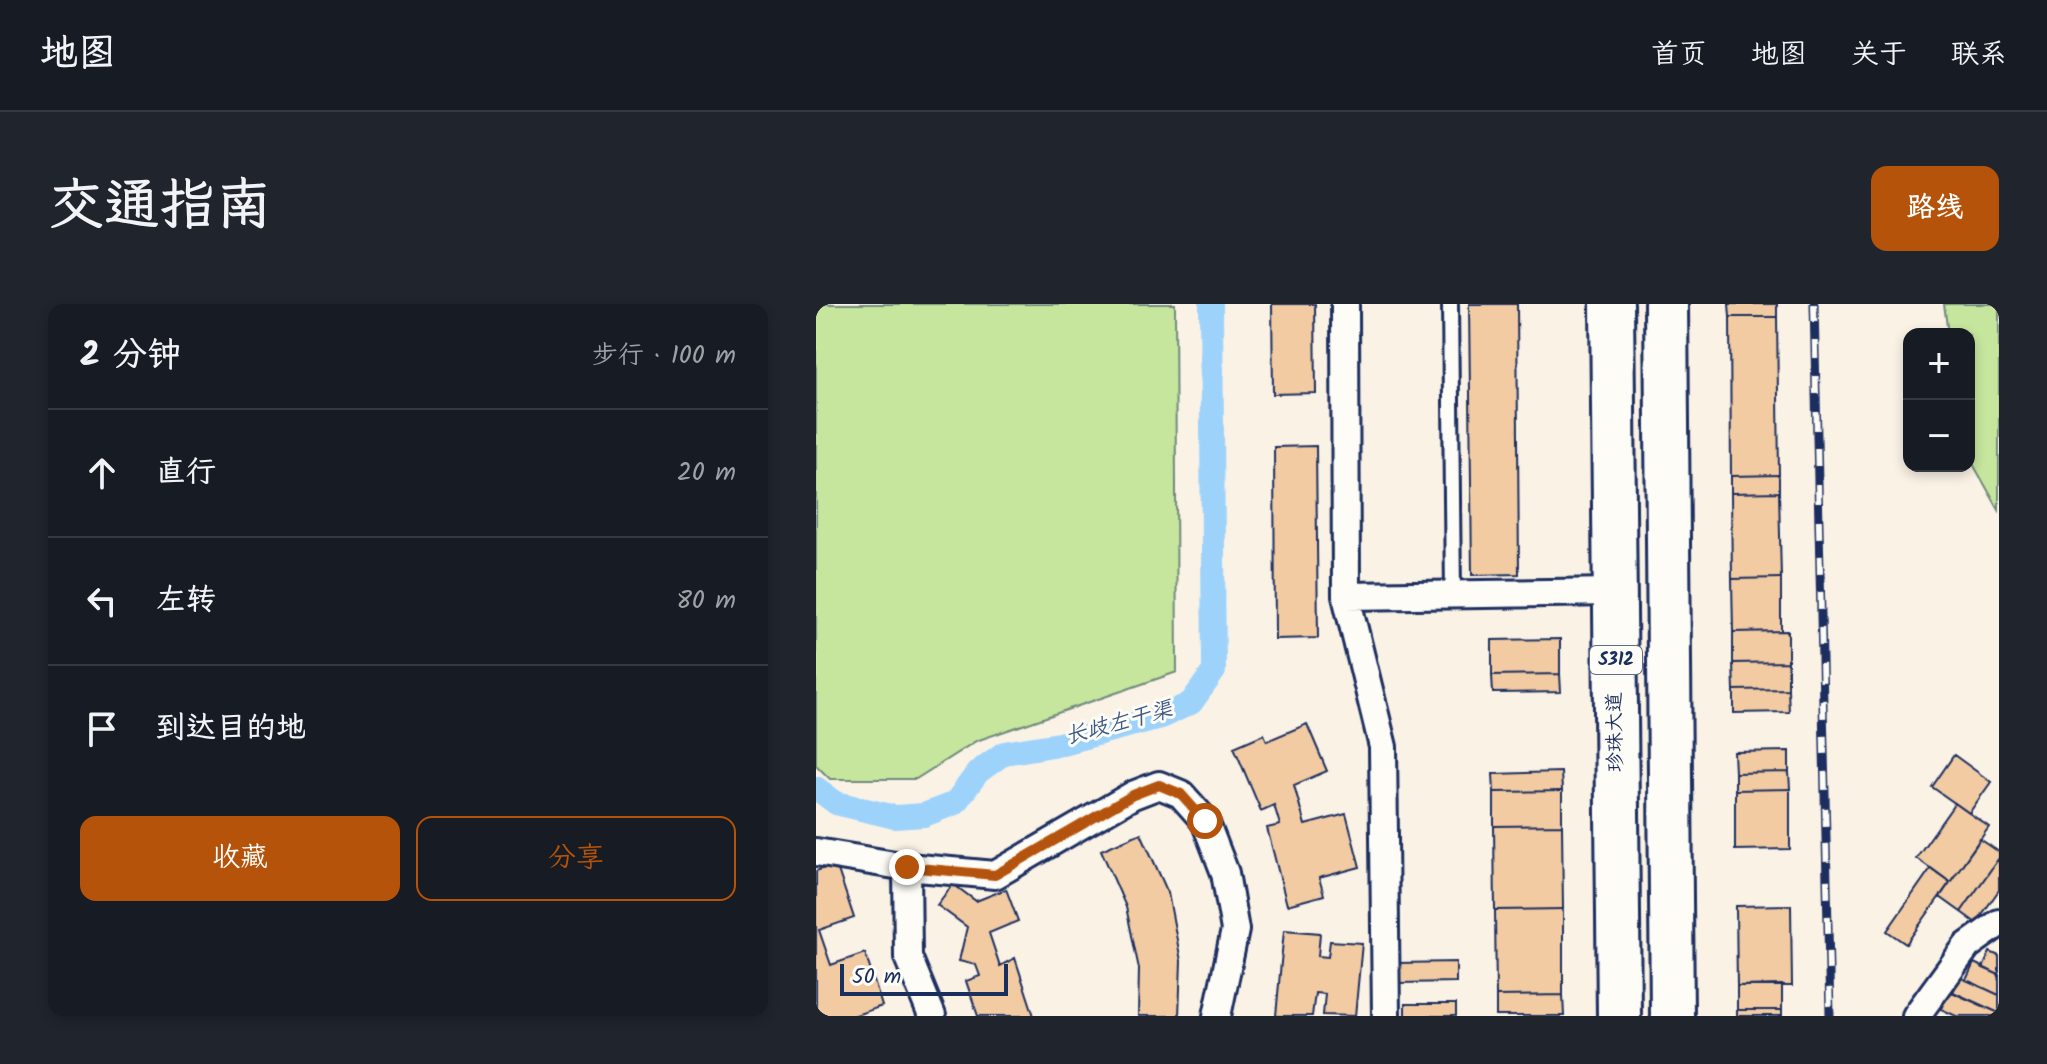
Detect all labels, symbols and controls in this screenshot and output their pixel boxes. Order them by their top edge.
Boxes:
text: 地图 [40,25,116,85]
text: 首页 [1651,33,1707,78]
text: 地图 [1751,33,1807,78]
text: 关于 [1851,33,1907,78]
text: 联系 [1951,33,2007,78]
text: 交通指南 [48,163,272,253]
button: 路线 [1871,166,1999,251]
map controls [1903,328,1975,472]
button: + [1903,328,1975,400]
text: 2 分钟 [80,329,181,383]
text: 步行 · 100 m [592,335,736,377]
button: − [1903,400,1975,472]
text: 直行 [156,449,216,497]
icon: ahead [80,451,124,495]
text: 20 m [677,452,736,494]
text: 左转 [156,577,216,625]
icon: left [80,579,124,623]
text: 80 m [676,580,736,622]
road number: S312 [1590,646,1642,674]
water label: 长歧左干渠 [1061,692,1179,755]
street label: 珍珠大道 [1599,692,1633,772]
text: 到达目的地 [156,705,306,753]
icon: arrive [80,707,124,751]
route start [1187,803,1223,839]
button: 收藏 [80,816,400,901]
button: 分享 [416,816,736,901]
route end [889,849,925,885]
scale bar [840,960,1008,996]
text: 50 m [852,960,901,995]

